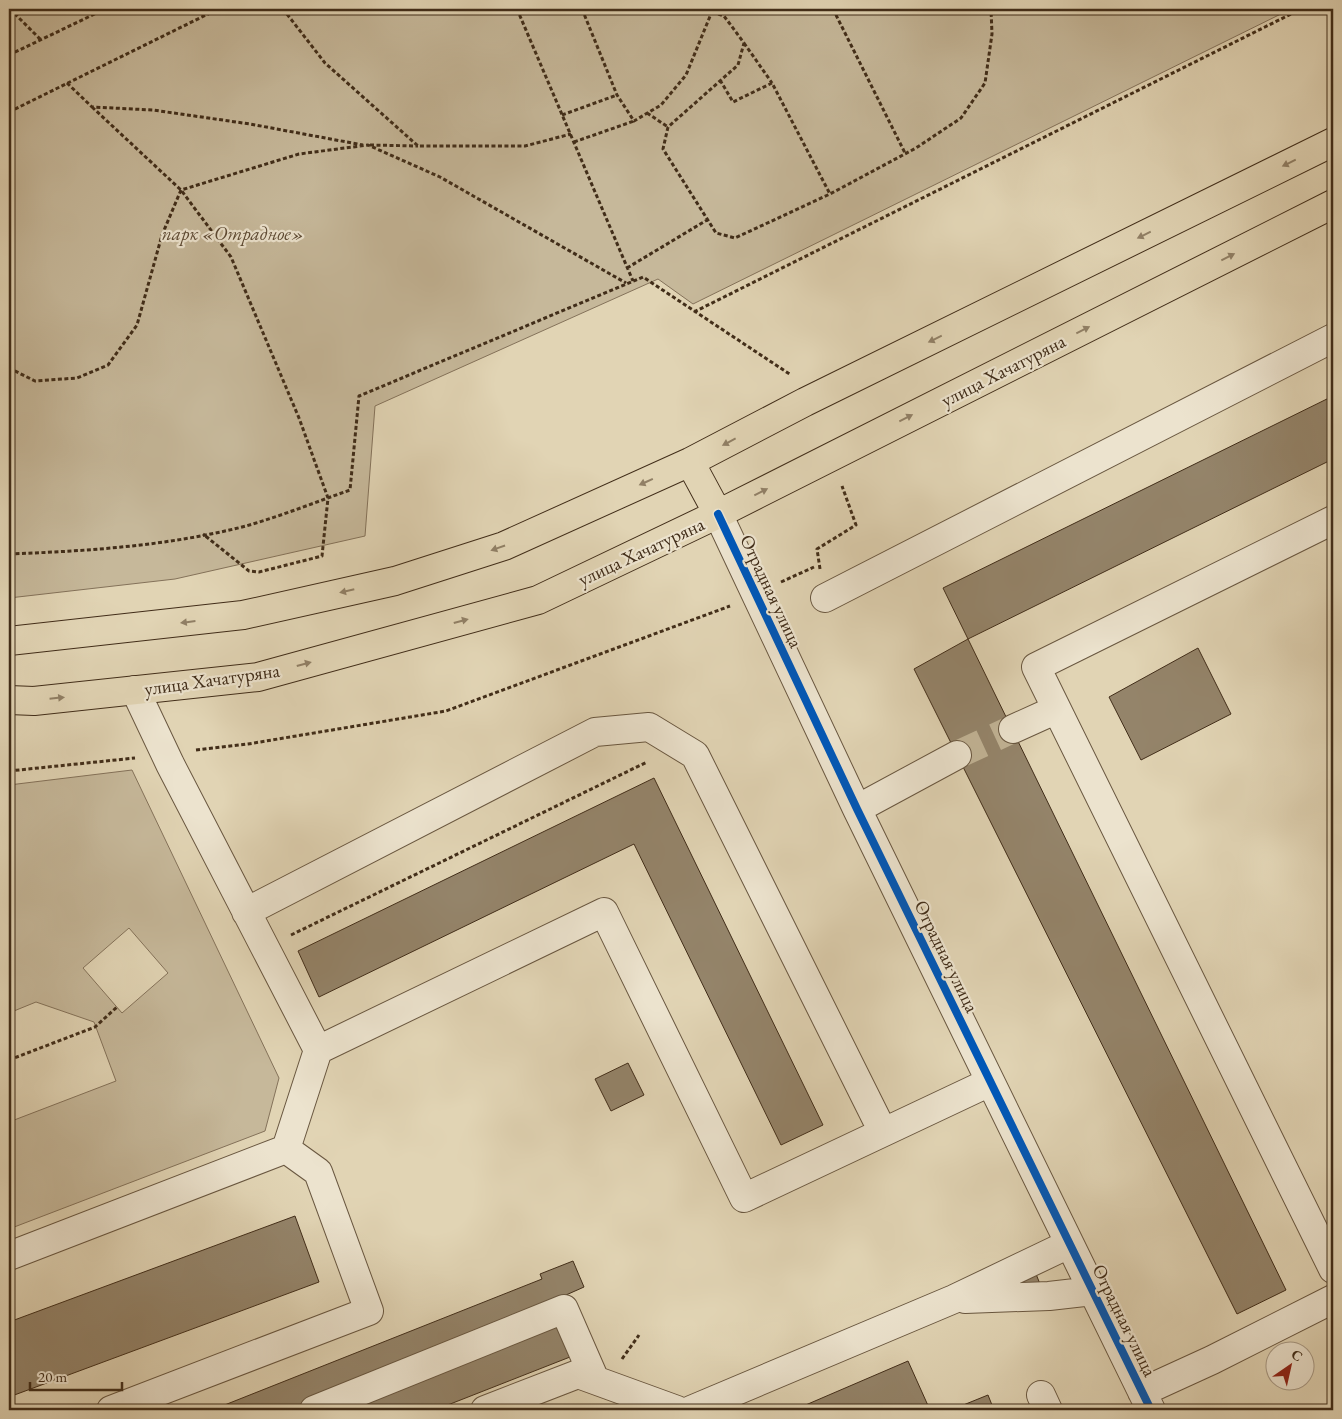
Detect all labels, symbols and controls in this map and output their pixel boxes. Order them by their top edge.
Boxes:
one-way arrow [1282,159,1296,167]
park label: парк «Отрадное» [162,221,304,246]
one-way arrow [1137,231,1151,239]
one-way arrow [1221,253,1235,261]
one-way arrow [1076,326,1090,334]
street label: улица Хачатуряна [937,328,1070,413]
one-way arrow [927,334,942,343]
one-way arrow [899,414,913,422]
one-way arrow [722,438,736,446]
one-way arrow [639,478,653,486]
one-way arrow [754,488,768,496]
street label: улица Хачатуряна [574,511,709,592]
street label: Отрадная улица [734,531,809,652]
one-way arrow [490,544,505,552]
one-way arrow [339,588,355,596]
one-way arrow [453,617,468,625]
one-way arrow [179,618,195,626]
street label: улица Хачатуряна [143,658,282,701]
one-way arrow [296,660,312,668]
one-way arrow [50,694,66,702]
street label: Отрадная улица [909,896,985,1017]
street label: Отрадная улица [1087,1260,1163,1381]
north arrow [1264,1342,1314,1392]
text: С [1288,1345,1306,1365]
scale bar [30,1359,122,1391]
text: 20 m [38,1367,67,1386]

